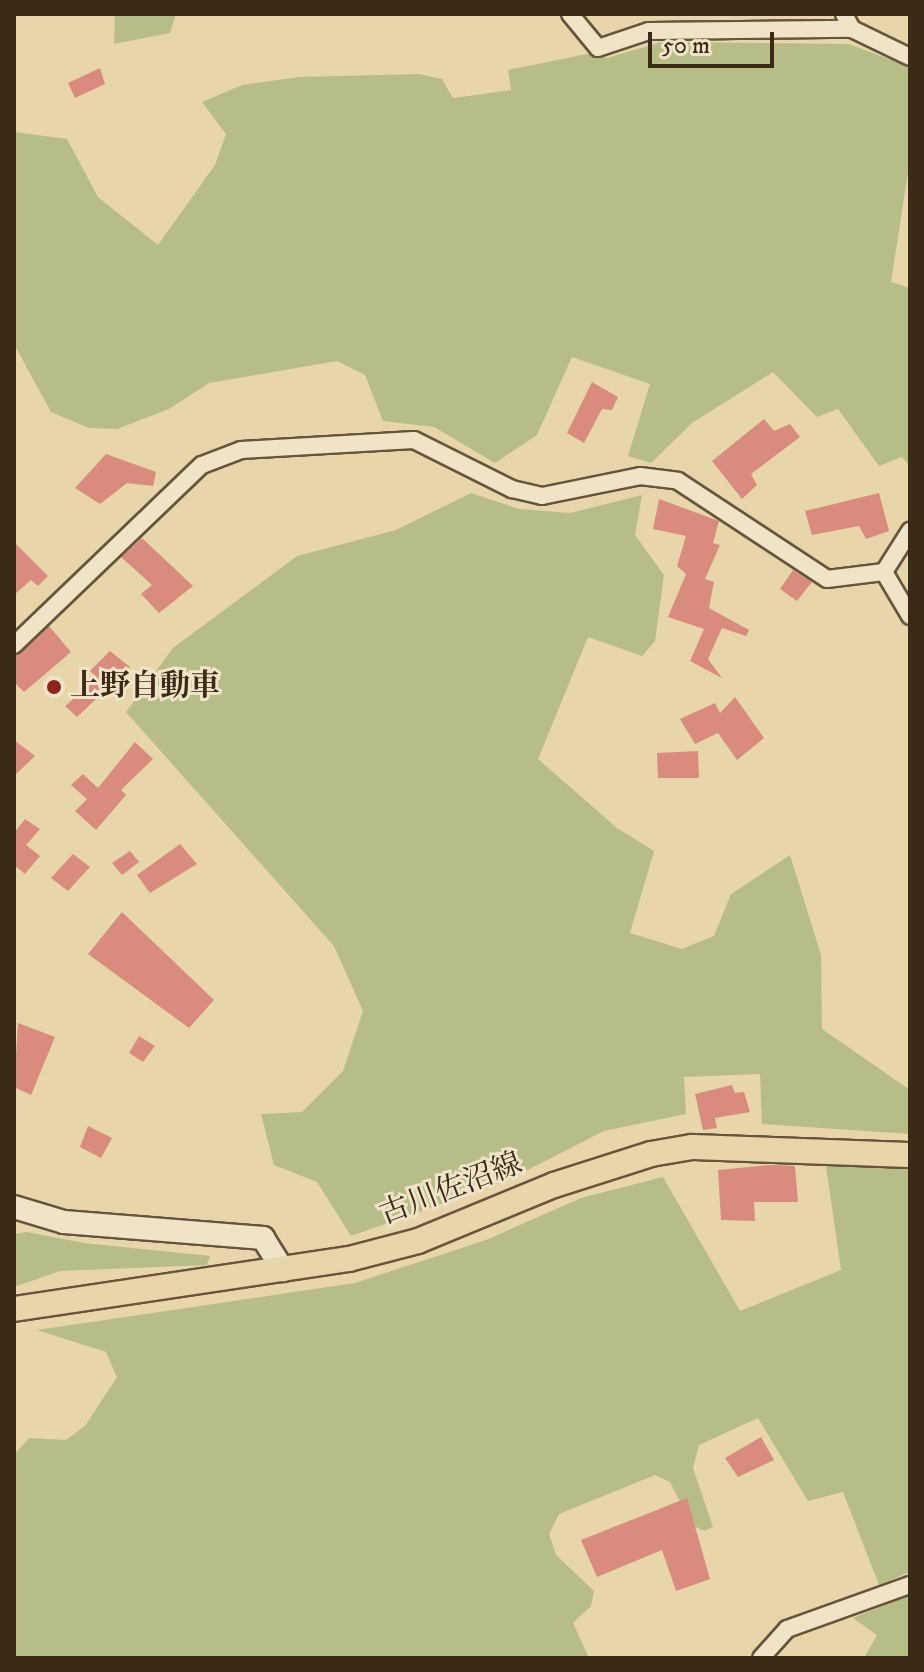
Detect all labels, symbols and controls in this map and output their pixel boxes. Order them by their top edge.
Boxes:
scale bar [652,16,778,66]
text: 50 m [662,31,710,61]
place label: 上野自動車 [70,669,220,705]
marker: 上野自動車 [45,678,63,696]
street label: 古川佐沼線 [375,1146,527,1234]

